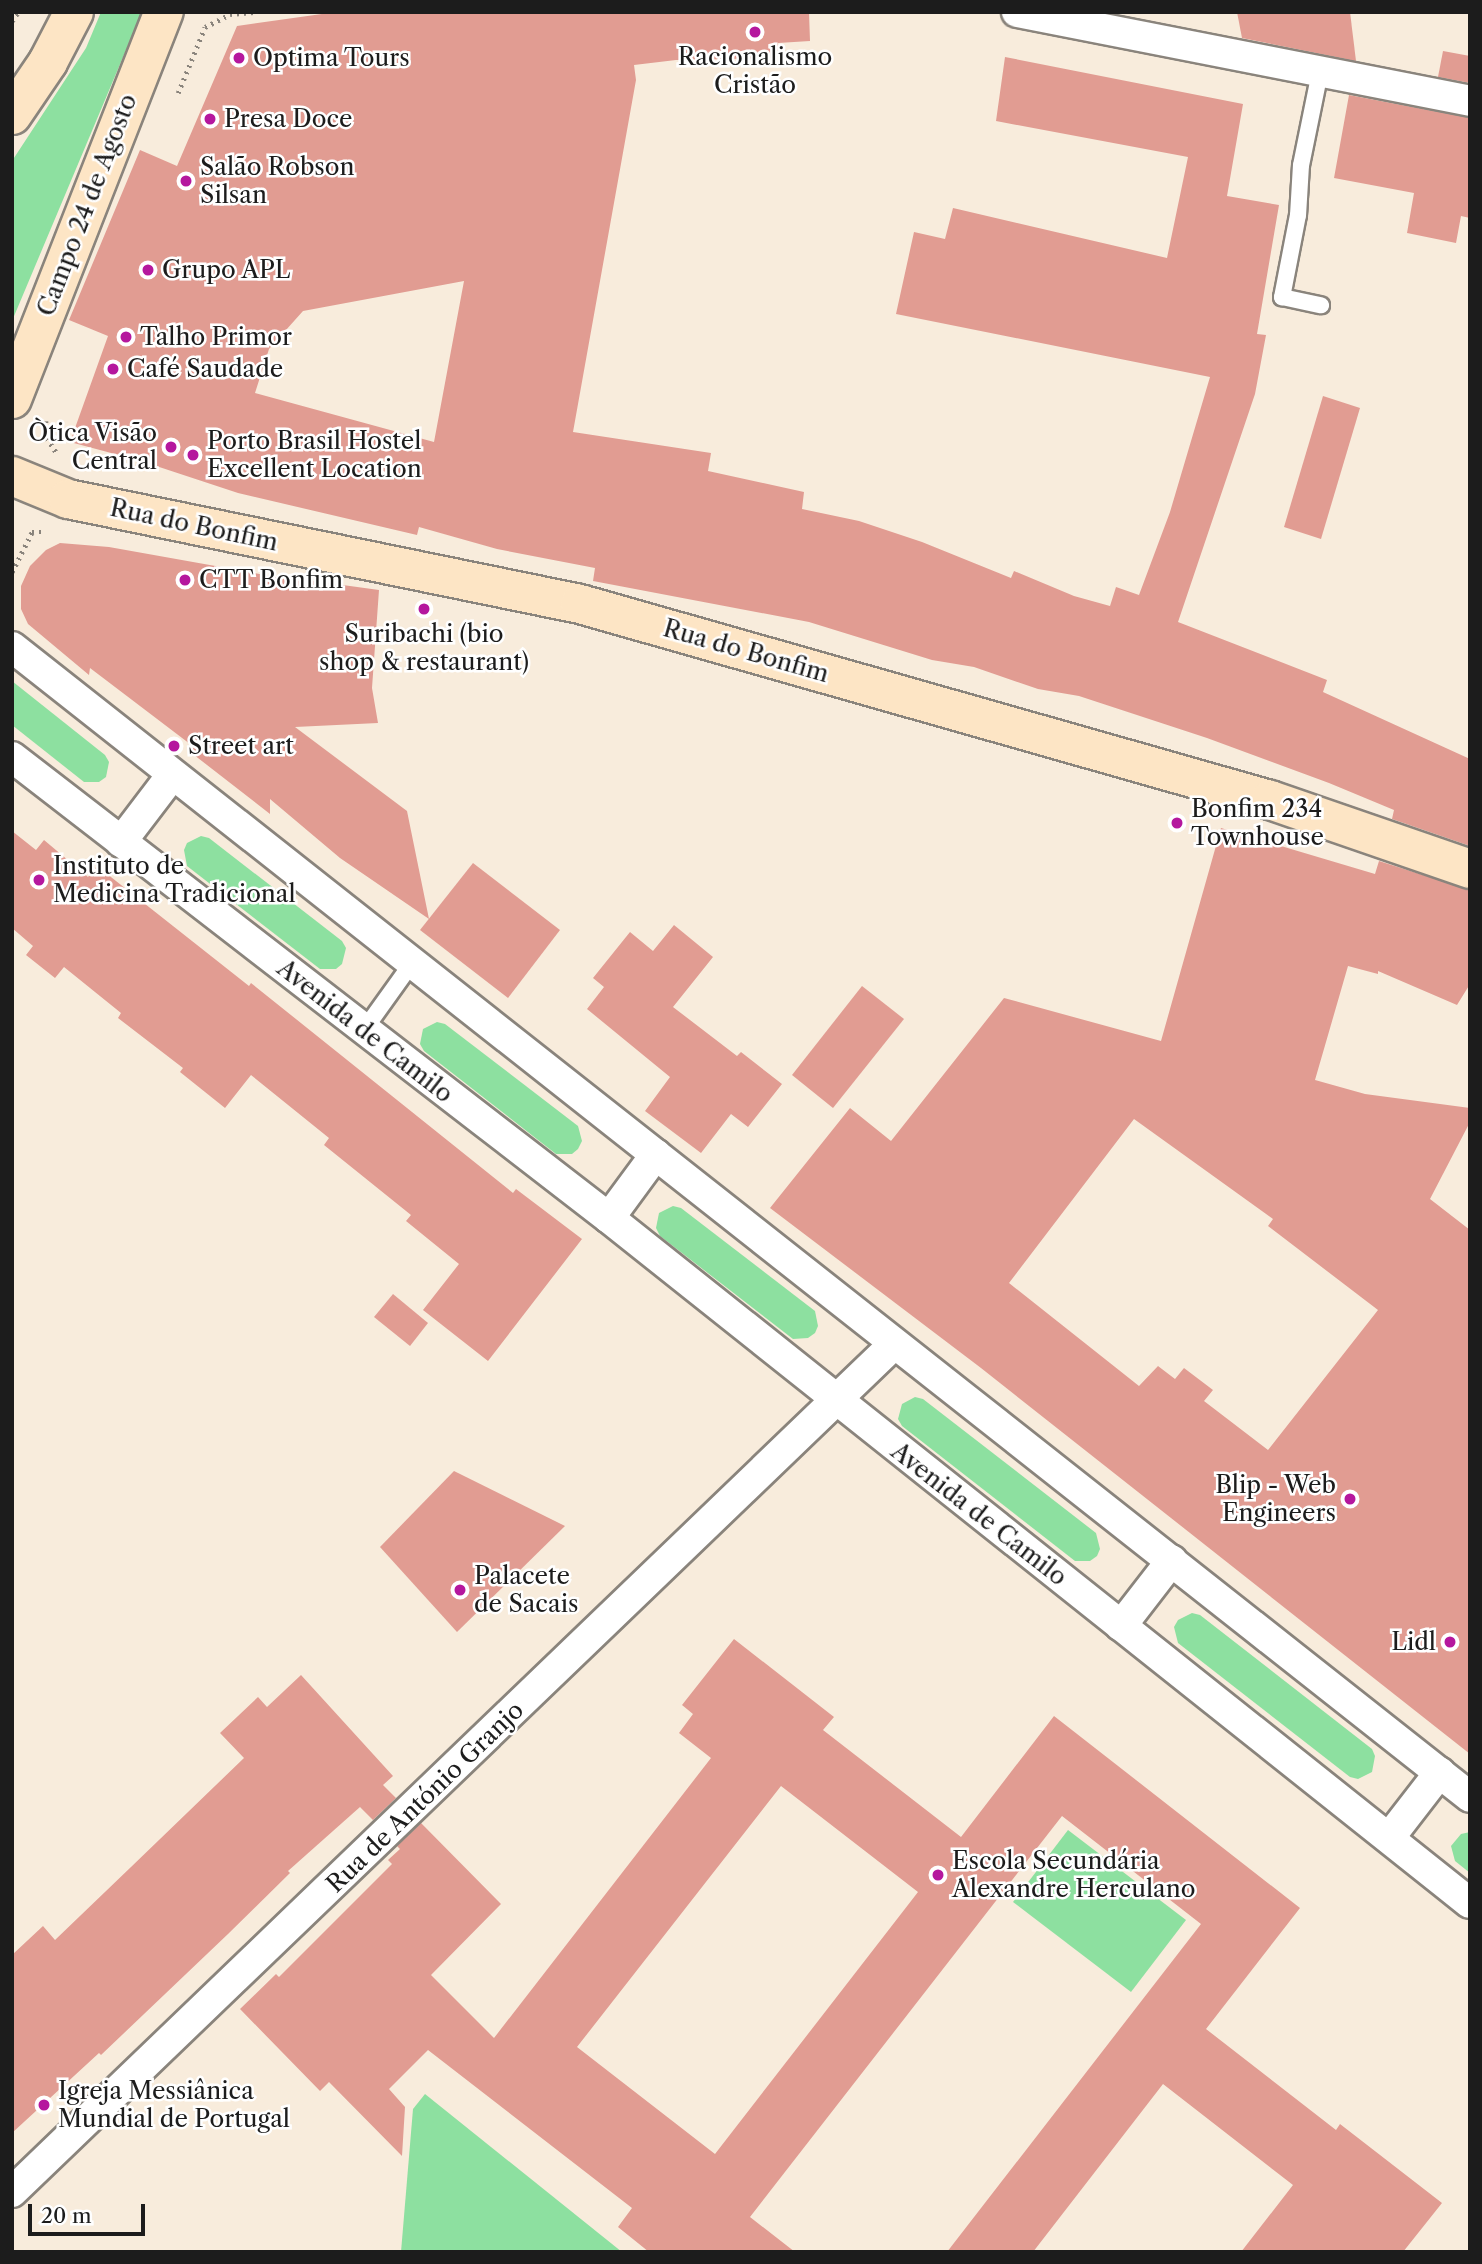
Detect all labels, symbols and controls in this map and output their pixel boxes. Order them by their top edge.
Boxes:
marker: Racionalismo Cristão [747,24,763,40]
place label: Racionalismo Cristão [678,43,832,99]
place label: Optima Tours [253,44,411,72]
marker: Optima Tours [231,50,247,66]
street label: Campo 24 de Agosto [31,89,143,321]
place label: Presa Doce [224,105,353,133]
marker: Presa Doce [202,111,218,127]
place label: Salão Robson Silsan [200,153,355,209]
marker: Salão Robson Silsan [178,173,194,189]
place label: Grupo APL [162,256,291,284]
marker: Grupo APL [140,262,156,278]
place label: Talho Primor [140,323,292,351]
marker: Talho Primor [118,329,134,345]
place label: Café Saudade [127,355,283,383]
marker: Café Saudade [105,361,121,377]
place label: Òtica Visão Central [27,419,157,475]
place label: Porto Brasil Hostel Excellent Location [207,427,422,483]
marker: Òtica Visão Central [163,439,179,455]
marker: Porto Brasil Hostel Excellent Location [185,447,201,463]
street label: Rua do Bonfim [107,493,281,557]
place label: CTT Bonfim [199,566,344,594]
marker: CTT Bonfim [177,572,193,588]
marker: Suribachi (bio shop & restaurant) [416,601,432,617]
street label: Rua do Bonfim [660,614,832,688]
place label: Suribachi (bio shop & restaurant) [319,620,529,676]
place label: Street art [188,732,294,760]
marker: Street art [166,738,182,754]
place label: Bonfim 234 Townhouse [1191,795,1324,851]
marker: Bonfim 234 Townhouse [1169,815,1185,831]
place label: Instituto de Medicina Tradicional [53,852,297,908]
marker: Instituto de Medicina Tradicional [31,872,47,888]
street label: Avenida de Camilo [271,953,459,1109]
street label: Avenida de Camilo [885,1436,1073,1592]
place label: Blip - Web Engineers [1214,1471,1336,1527]
marker: Blip - Web Engineers [1342,1491,1358,1507]
place label: Palacete de Sacais [474,1562,578,1618]
marker: Palacete de Sacais [452,1582,468,1598]
place label: Lidl [1391,1628,1436,1656]
marker: Lidl [1442,1634,1458,1650]
street label: Rua de António Granjo [320,1695,530,1899]
place label: Escola Secundária Alexandre Herculano [952,1847,1195,1903]
marker: Escola Secundária Alexandre Herculano [930,1867,946,1883]
place label: Igreja Messiânica Mundial de Portugal [58,2077,290,2133]
marker: Igreja Messiânica Mundial de Portugal [36,2097,52,2113]
scale bar [32,2190,149,2234]
text: 20 m [41,2203,92,2228]

